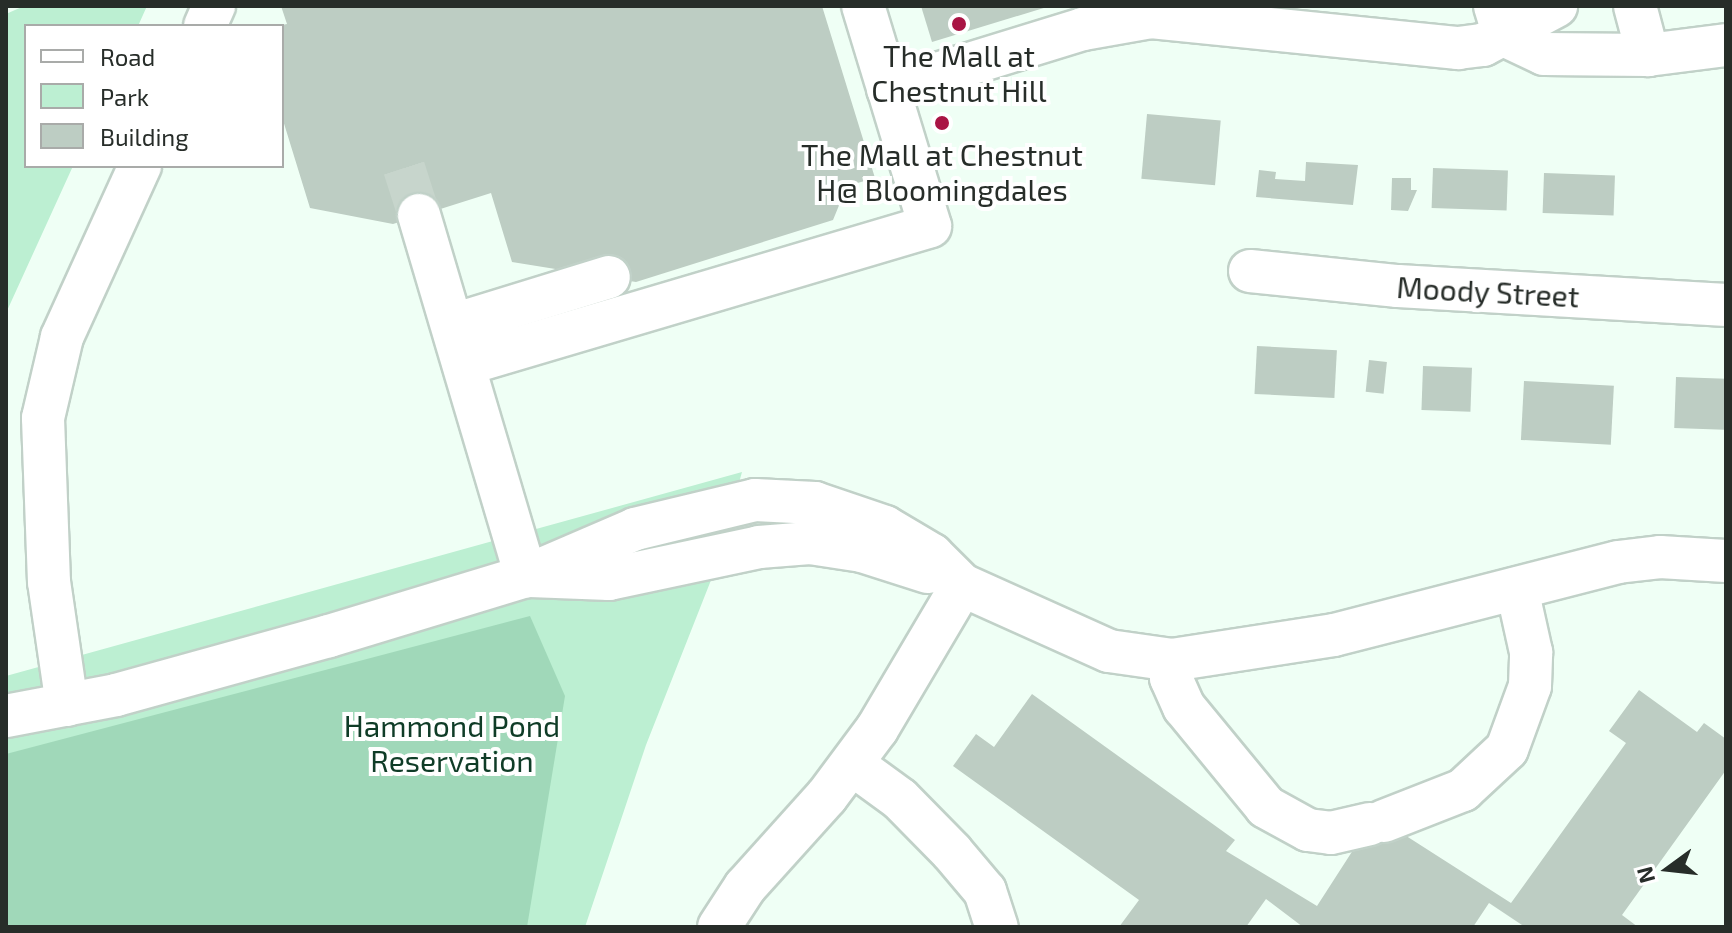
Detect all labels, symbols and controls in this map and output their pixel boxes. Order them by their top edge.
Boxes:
marker: The Mall at Chestnut Hill [950,15,968,33]
legend [24,24,284,168]
place label: The Mall at Chestnut Hill [871,37,1047,108]
text: Road [100,42,155,71]
text: Park [100,82,149,111]
marker: The Mall at Chestnut H@ Bloomingdales [933,114,951,132]
text: Building [100,122,189,151]
place label: The Mall at Chestnut H@ Bloomingdales [801,136,1083,206]
street label: Moody Street [1395,268,1581,314]
park label: Hammond Pond Reservation [344,707,560,778]
north arrow [1628,829,1708,909]
text: N [1630,864,1659,886]

